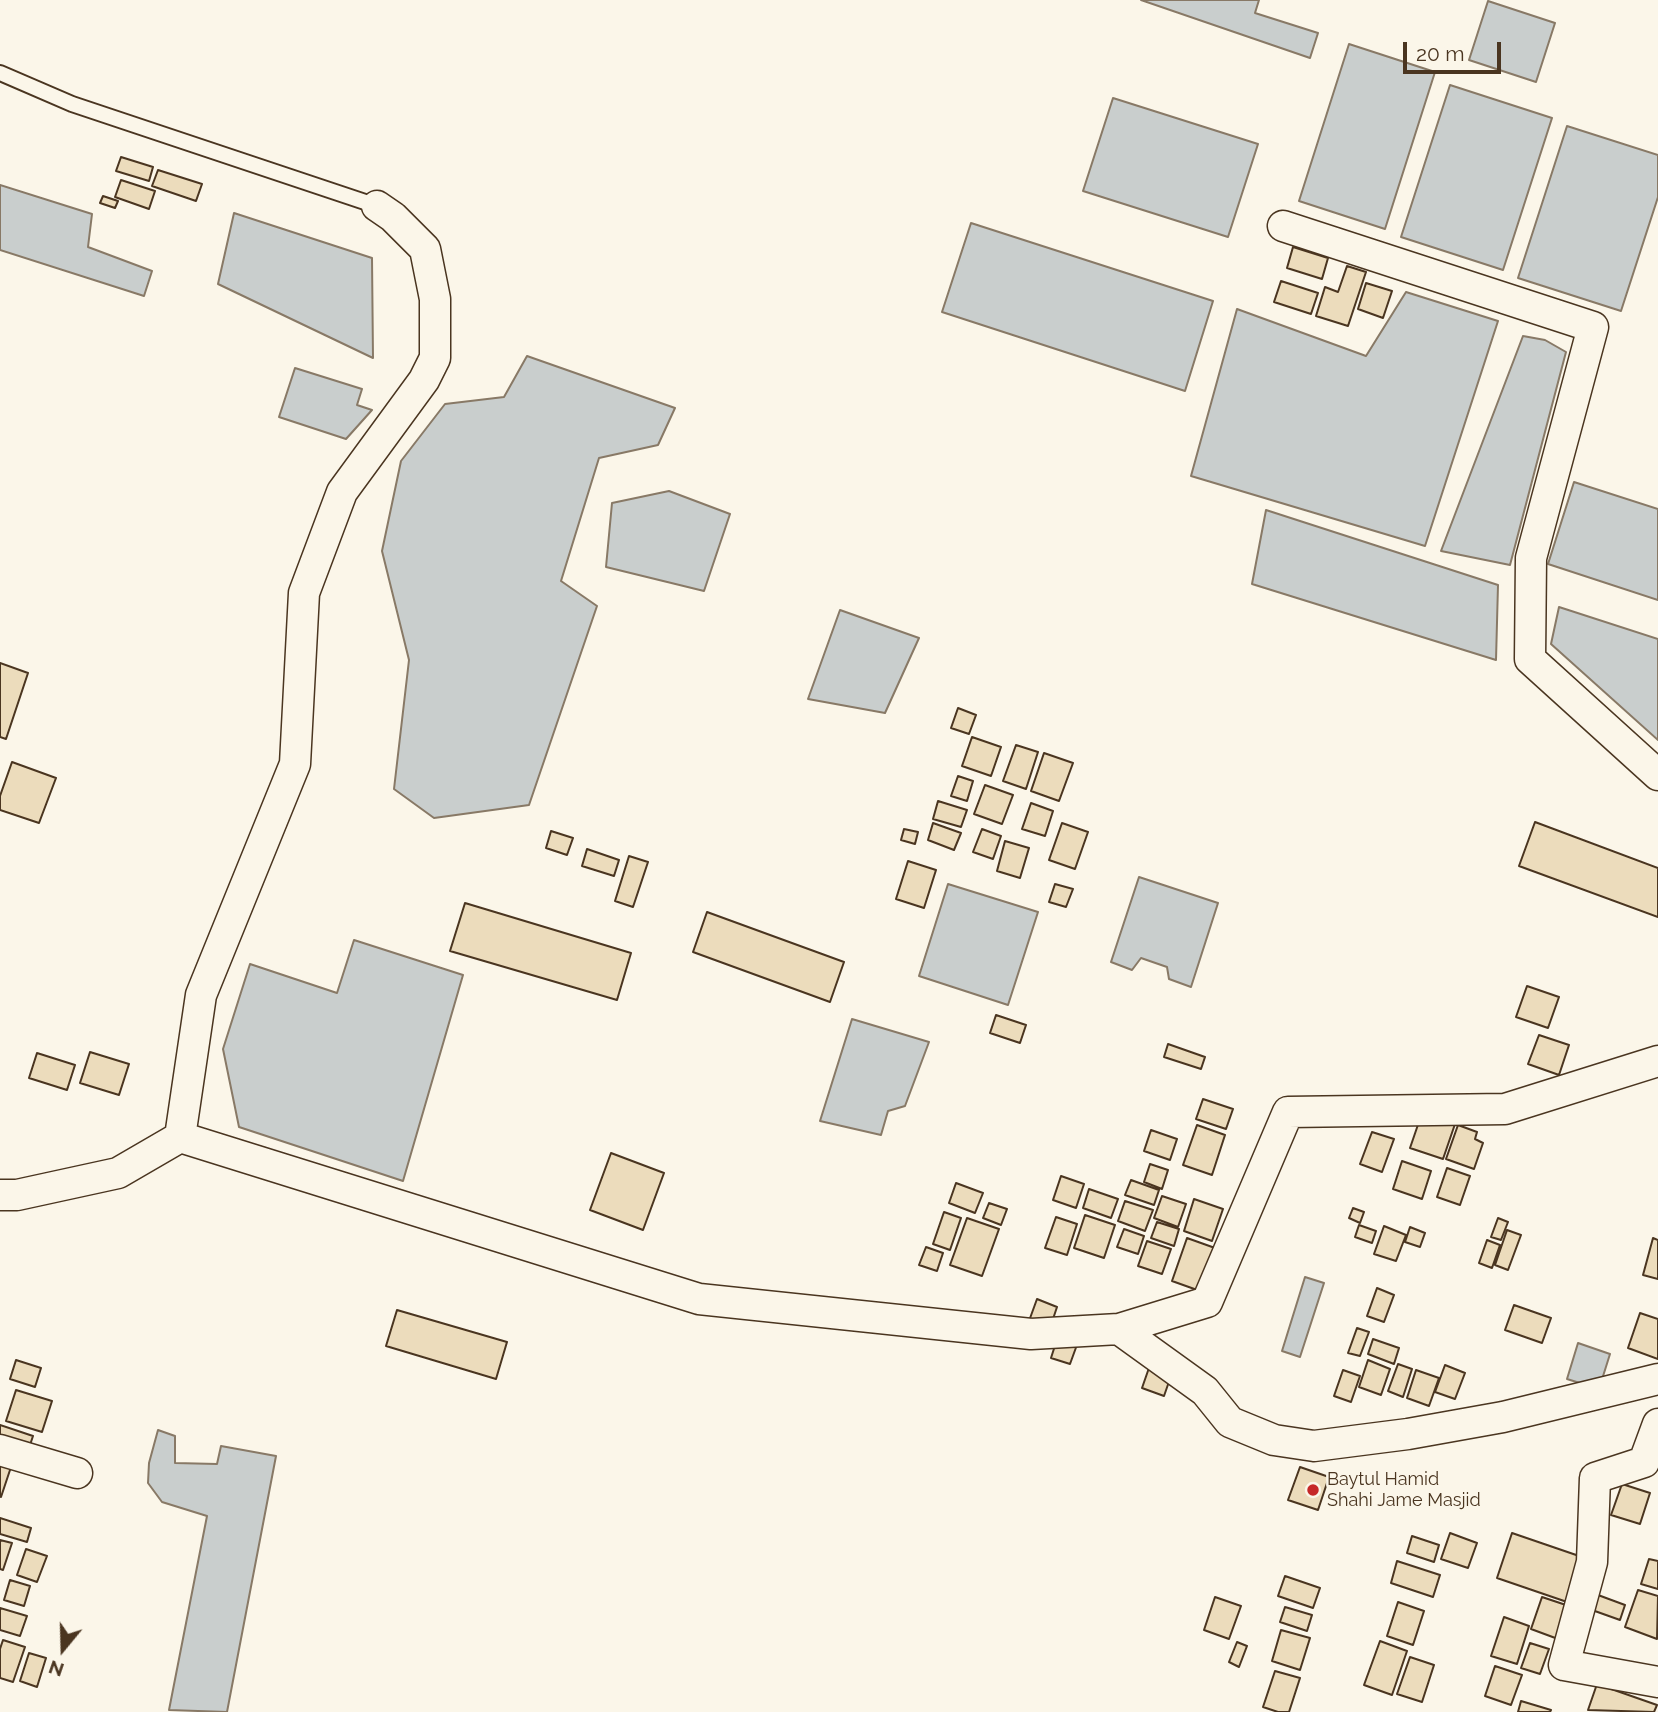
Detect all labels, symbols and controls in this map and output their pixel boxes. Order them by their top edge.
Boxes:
scale bar [1406,28,1504,72]
text: 20 m [1416,41,1464,66]
place label: Baytul Hamid Shahi Jame Masjid [1327,1469,1481,1512]
marker: Baytul Hamid Shahi Jame Masjid [1305,1482,1321,1498]
north arrow [28,1614,98,1684]
text: N [46,1656,67,1682]

